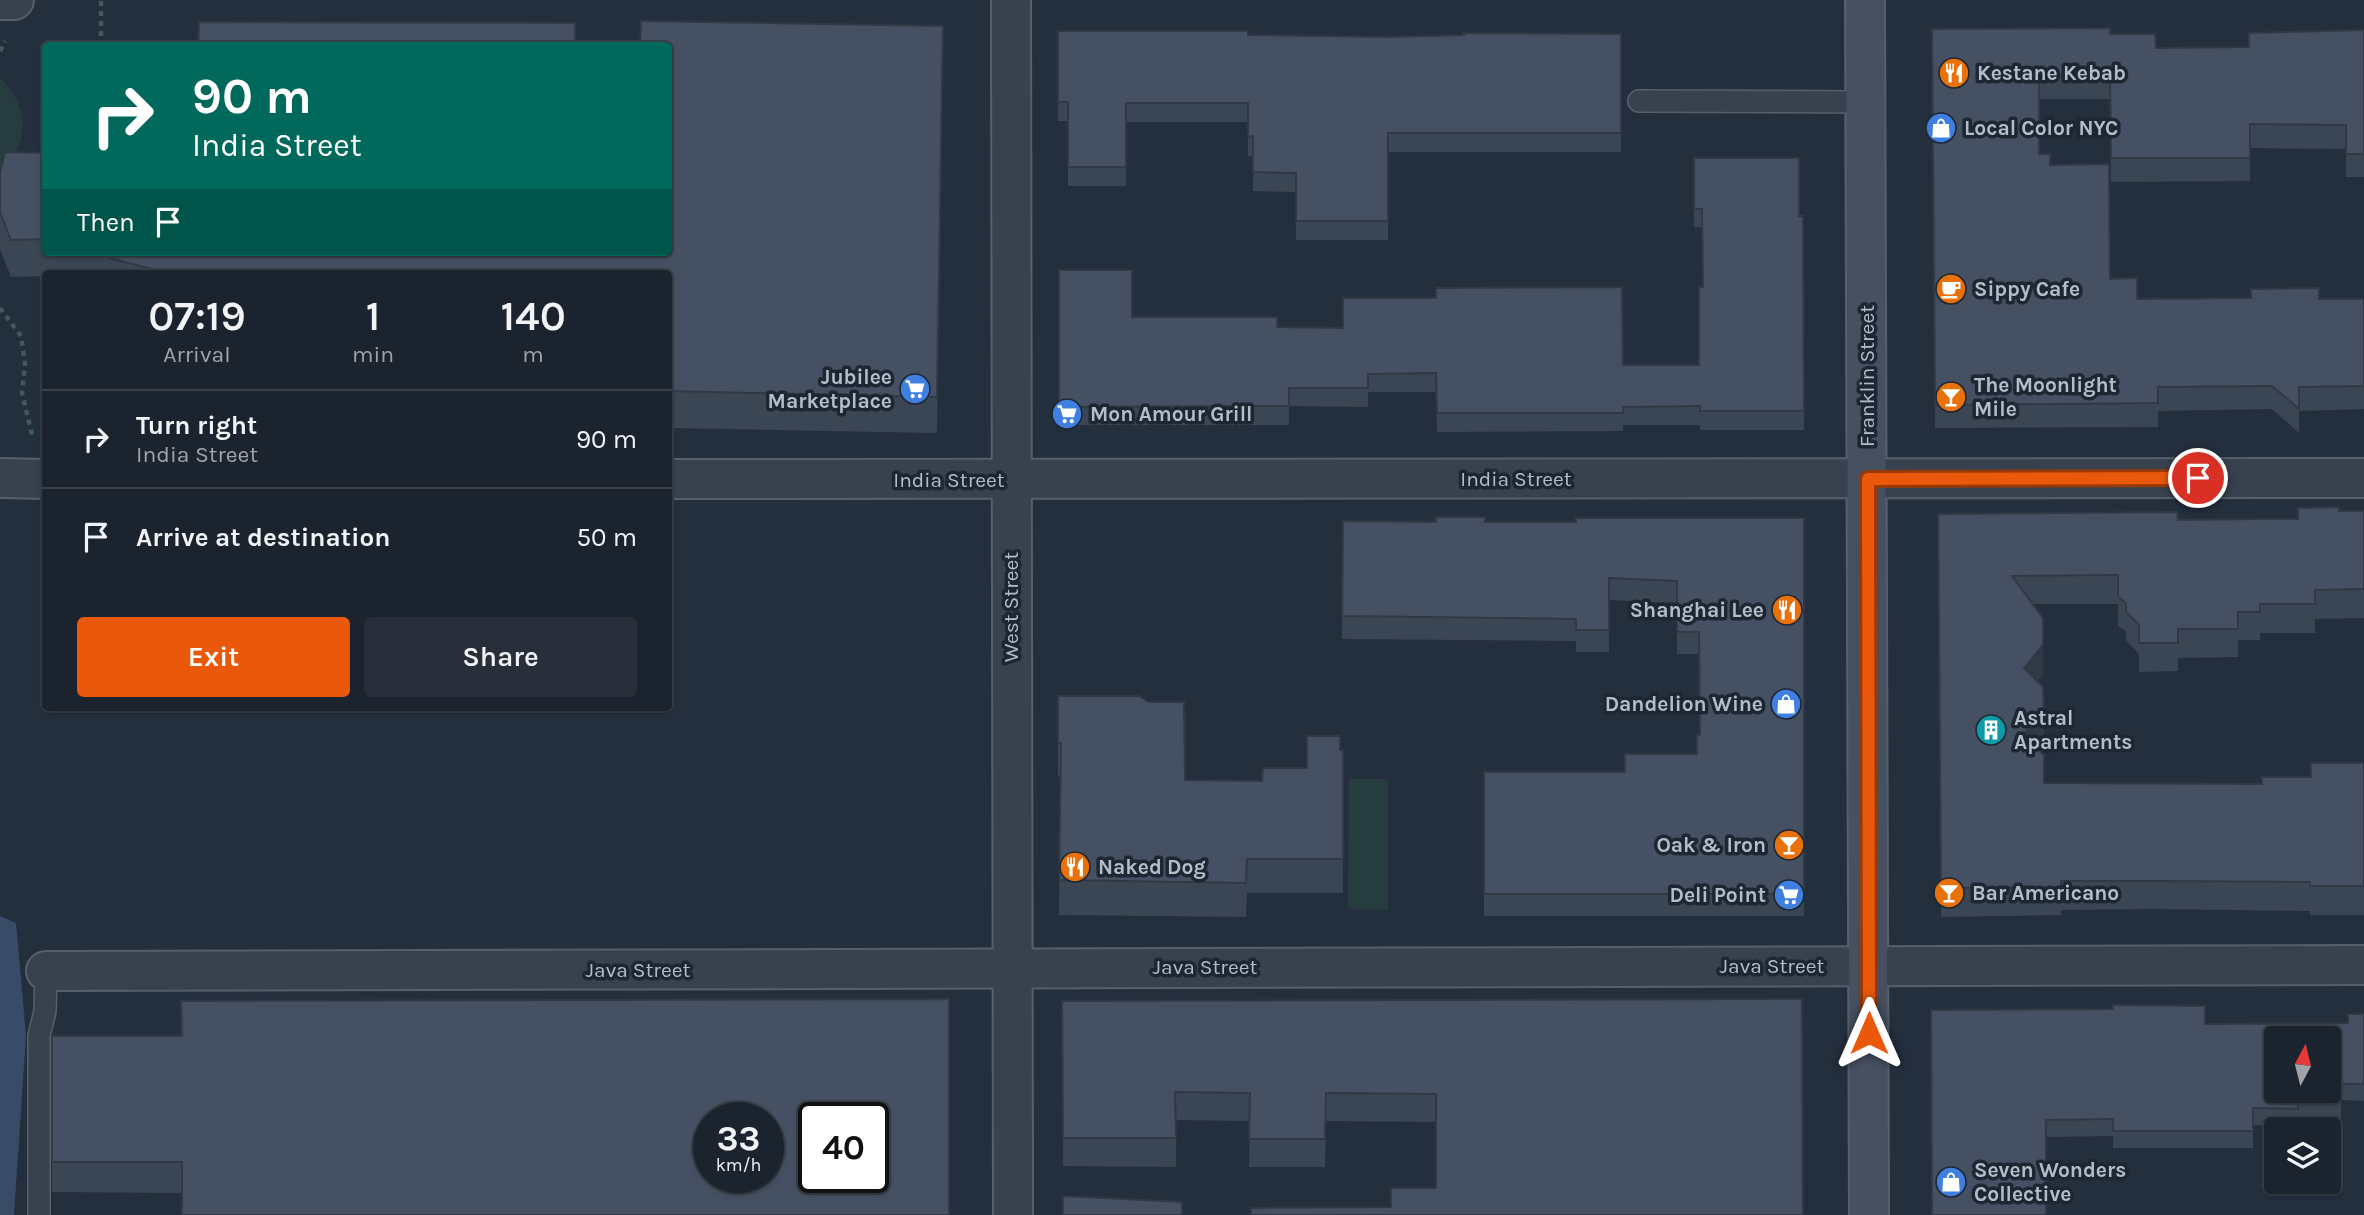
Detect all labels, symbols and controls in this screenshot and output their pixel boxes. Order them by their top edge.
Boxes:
restaurant icon: Kestane Kebab [1937,56,1971,90]
place label: Kestane Kebab [1977,61,2126,85]
text: 90 m [192,68,312,125]
icon: right [77,70,168,161]
shop icon: Local Color NYC [1924,111,1958,145]
place label: Local Color NYC [1964,116,2118,140]
text: India Street [192,127,362,164]
icon: arrive [149,203,187,241]
text: Then [77,207,135,238]
cafe icon: Sippy Cafe [1934,272,1968,306]
place label: Sippy Cafe [1974,277,2080,301]
text: 07:19 [148,291,246,341]
text: 1 [366,291,380,341]
text: 140 [500,291,566,341]
street label: Franklin Street [1855,305,1879,447]
text: Arrival [163,341,231,368]
text: min [352,341,394,368]
text: m [522,341,544,368]
place label: Jubilee Marketplace [768,365,892,413]
supermarket icon: Jubilee Marketplace [898,372,932,406]
place label: The Moonlight Mile [1974,373,2117,421]
bar icon: The Moonlight Mile [1934,380,1968,414]
supermarket icon: Mon Amour Grill [1050,397,1084,431]
place label: Mon Amour Grill [1090,402,1252,426]
text: Turn right [136,410,257,441]
icon: right [77,420,115,458]
text: 90 m [576,424,637,455]
text: India Street [136,441,258,468]
pin [2168,448,2228,508]
icon: arrive [2179,459,2217,497]
street label: India Street [1460,467,1572,491]
street label: India Street [893,468,1005,492]
icon: arrive [77,518,115,556]
text: Arrive at destination [136,522,390,553]
text: 50 m [576,522,637,553]
street label: West Street [999,552,1023,662]
restaurant icon: Shanghai Lee [1770,593,1804,627]
place label: Shanghai Lee [1630,598,1764,622]
button: Exit [77,617,350,697]
button: Share [364,617,637,697]
shop icon: Dandelion Wine [1769,687,1803,721]
place label: Dandelion Wine [1605,692,1763,716]
place label: Astral Apartments [2014,706,2132,754]
building icon: Astral Apartments [1974,713,2008,747]
bar icon: Oak & Iron [1772,828,1806,862]
place label: Oak & Iron [1656,833,1766,857]
restaurant icon: Naked Dog [1058,850,1092,884]
place label: Naked Dog [1098,855,1206,879]
bar icon: Bar Americano [1932,876,1966,910]
supermarket icon: Deli Point [1772,878,1806,912]
place label: Bar Americano [1972,881,2119,905]
place label: Deli Point [1670,883,1766,907]
street label: Java Street [1720,954,1824,978]
street label: Java Street [1153,955,1257,979]
street label: Java Street [586,958,690,982]
position arrow [1832,996,1906,1070]
north arrow [2264,1026,2342,1102]
map controls [2264,1026,2341,1194]
speed limit sign: 40 [798,1102,889,1193]
button: layers [2264,1117,2341,1194]
text: 33 [717,1118,760,1159]
text: km/h [716,1154,761,1176]
place label: Seven Wonders Collective [1974,1158,2126,1206]
shop icon: Seven Wonders Collective [1934,1165,1968,1199]

